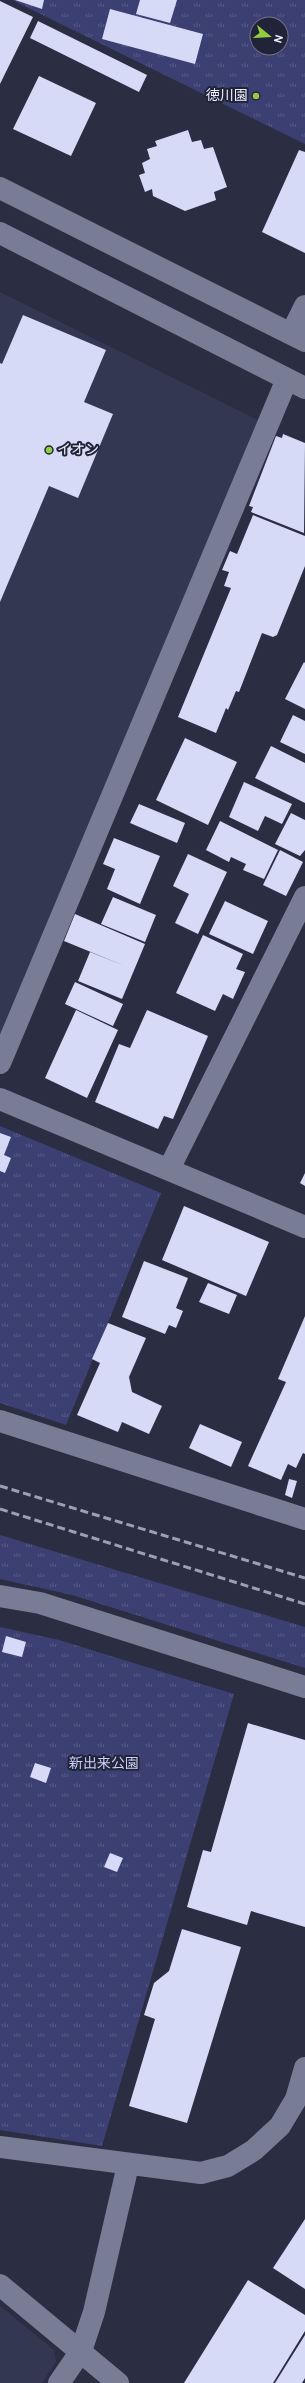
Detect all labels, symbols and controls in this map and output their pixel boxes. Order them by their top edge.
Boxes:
north arrow [249,16,289,56]
text: N [270,33,285,45]
place label: 徳川園 [206,88,248,105]
marker: 徳川園 [251,91,261,101]
place label: イオン [57,442,99,459]
marker: イオン [44,445,54,455]
park label: 新出来公園 [69,1756,139,1773]

